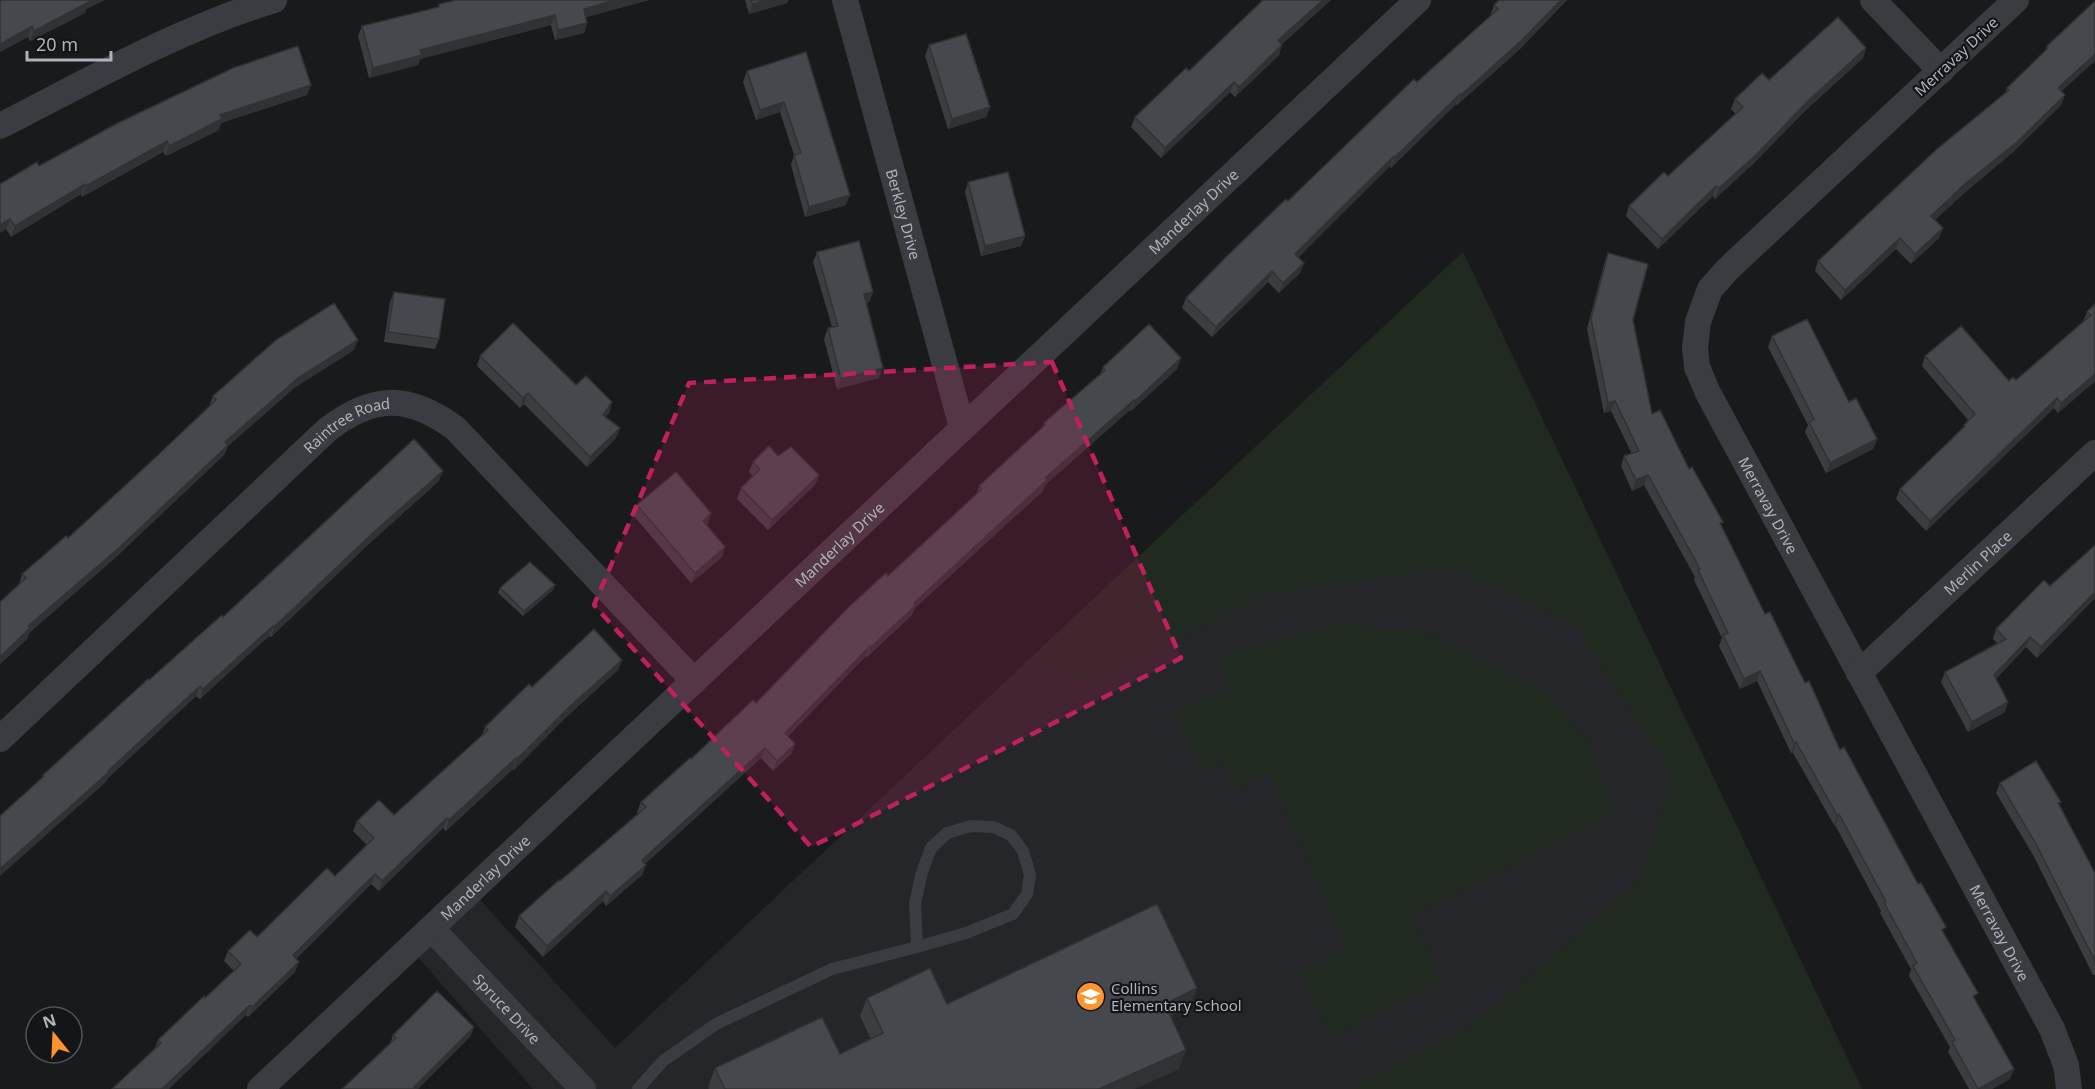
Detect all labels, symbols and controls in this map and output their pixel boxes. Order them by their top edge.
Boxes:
street label: Merravay Drive [1910,12,2002,100]
scale bar [27,24,111,62]
text: 20 m [36,32,78,56]
street label: Manderlay Drive [1144,164,1242,259]
street label: Berkley Drive [882,167,926,262]
street label: Raintree Road [299,393,391,458]
street label: Merravay Drive [1734,453,1803,557]
street label: Manderlay Drive [790,497,888,591]
street label: Merlin Place [1939,526,2016,599]
street label: Manderlay Drive [436,830,534,924]
street label: Merravay Drive [1965,881,2034,984]
street label: Spruce Drive [469,969,545,1048]
place label: Collins Elementary School [1111,978,1242,1015]
school or university icon: Collins Elementary School [1074,981,1106,1013]
north arrow [24,1005,84,1065]
text: N [40,1008,59,1033]

